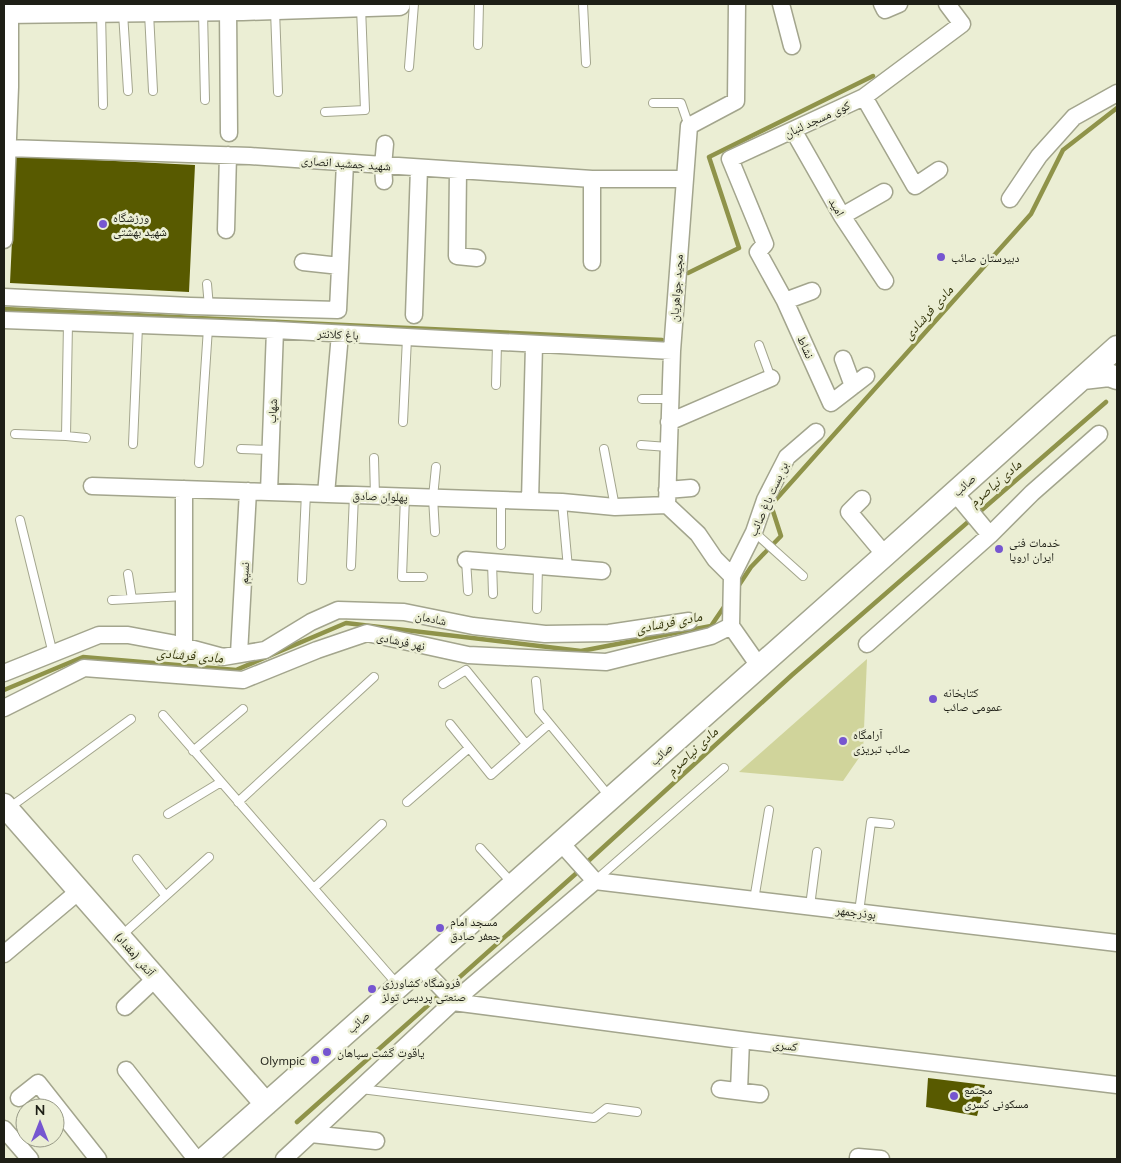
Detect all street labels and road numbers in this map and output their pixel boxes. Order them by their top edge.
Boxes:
street label: کوی مسجد لنبان [782,97,853,141]
street label: شهید جمشید انصاری [301,152,391,174]
street label: امید [826,195,848,219]
street label: مجید جواهریان [666,254,686,322]
street label: باغ کلانتر [316,325,359,344]
street label: نشاط [794,333,818,361]
street label: شهاب [264,398,280,424]
street label: بن بست باغ صائب [745,459,792,539]
street label: صائب [949,471,979,499]
street label: پهلوان صادق [352,488,408,505]
street label: نسیم [236,562,253,584]
street label: شادمان [414,608,448,628]
street label: نهر فرشادی [375,629,427,653]
street label: صائب [646,740,676,768]
street label: بوذرجمهر [834,902,877,922]
street label: آتش (مقداد) [112,929,159,980]
street label: صائب [343,1008,373,1036]
street label: کسری [772,1036,798,1054]

